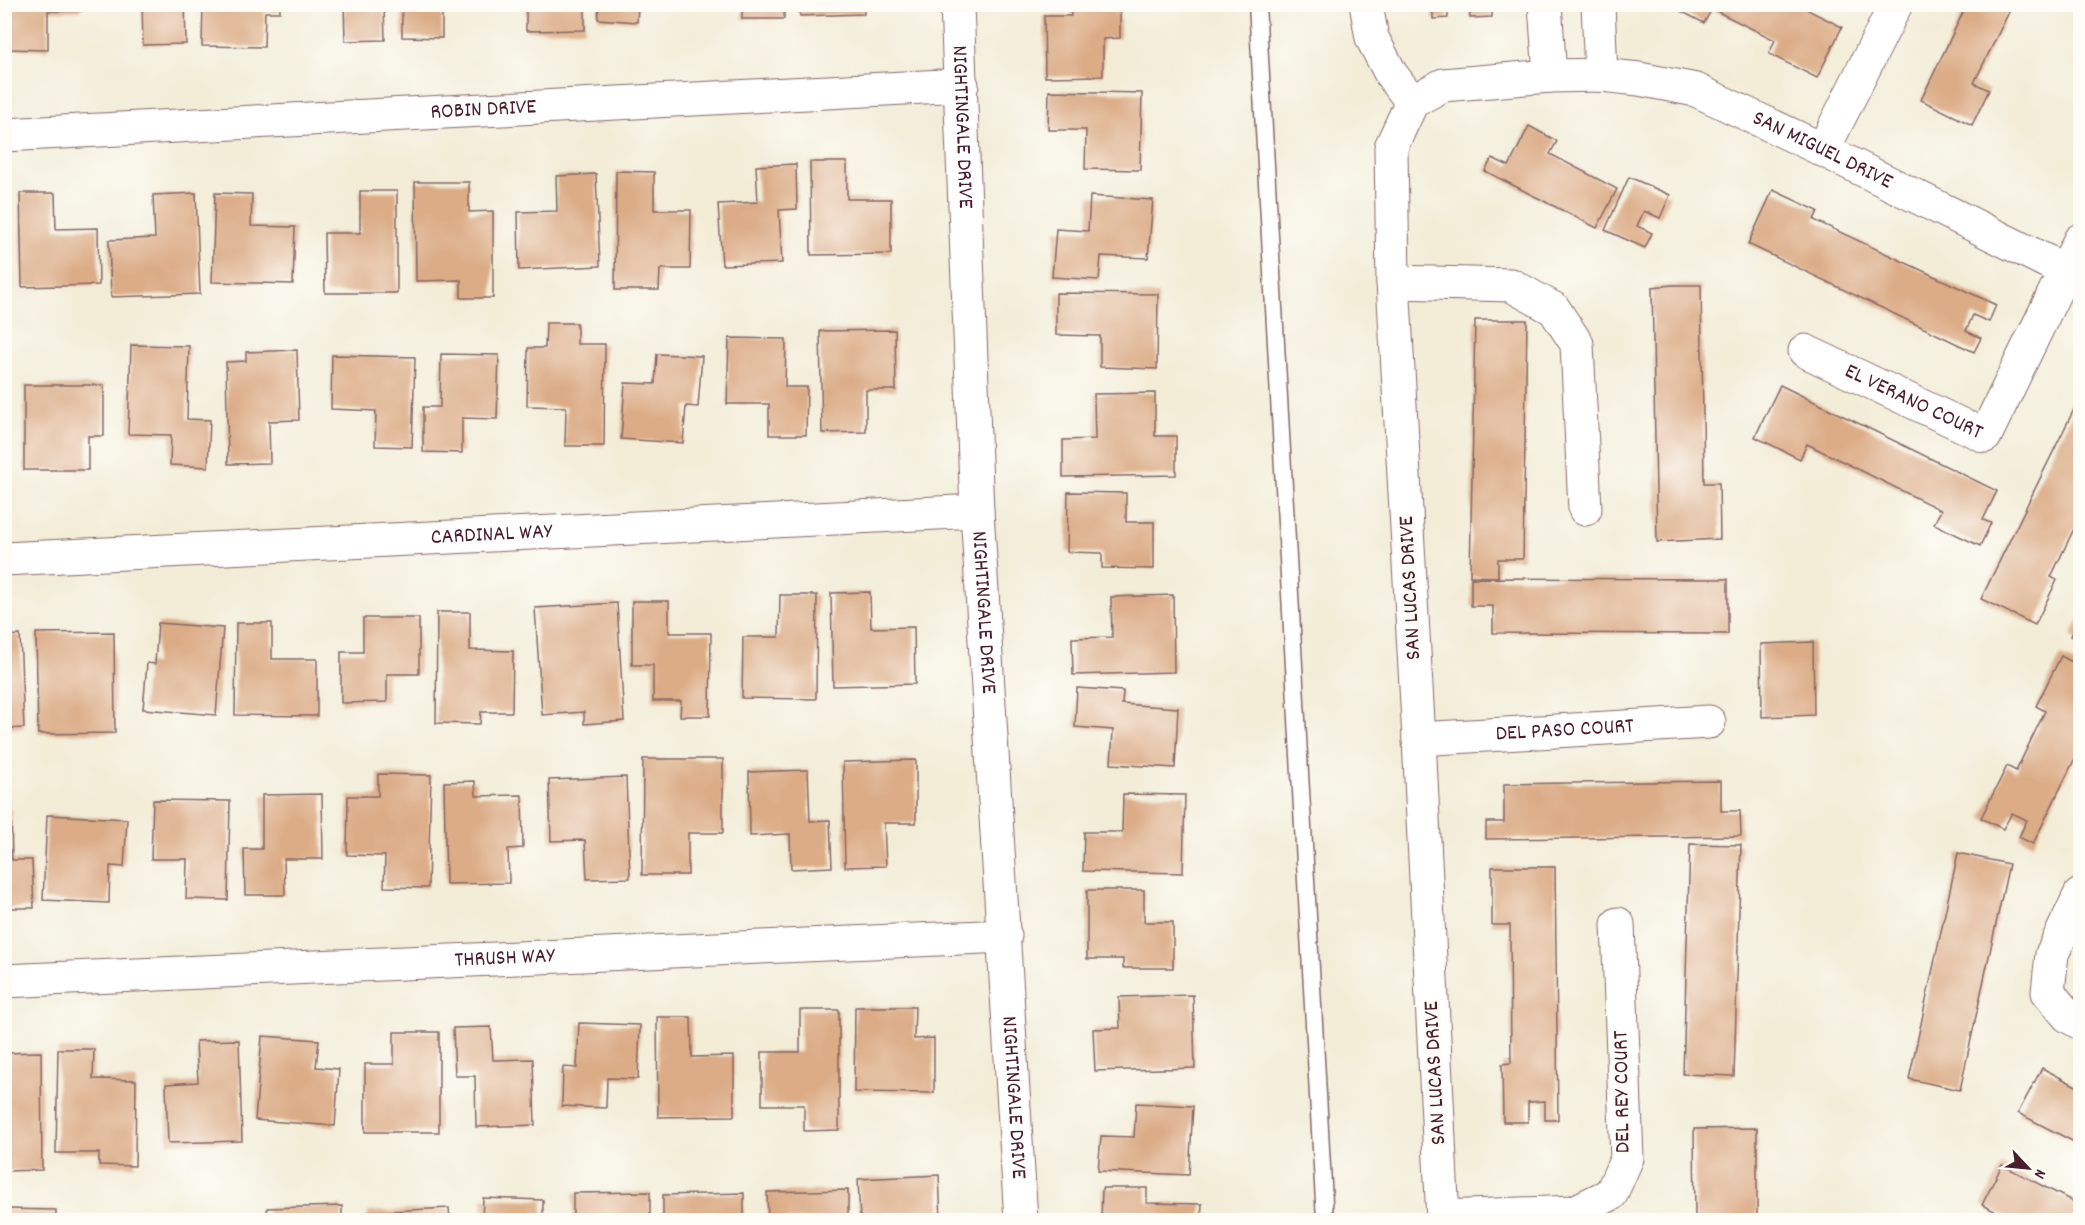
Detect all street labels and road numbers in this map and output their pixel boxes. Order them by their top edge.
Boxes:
street label: NIGHTINGALE DRIVE [943,45,981,209]
street label: ROBIN DRIVE [430,92,537,128]
street label: SAN MIGUEL DRIVE [1747,103,1898,198]
street label: EL VERANO COURT [1839,356,1988,448]
street label: SAN LUCAS DRIVE [1392,515,1430,661]
street label: CARDINAL WAY [430,516,554,553]
street label: NIGHTINGALE DRIVE [963,530,1004,695]
street label: DEL PASO COURT [1495,711,1635,750]
street label: THRUSH WAY [454,941,556,976]
street label: SAN LUCAS DRIVE [1417,1000,1455,1146]
street label: NIGHTINGALE DRIVE [993,1015,1034,1180]
street label: DEL REY COURT [1606,1030,1640,1154]

